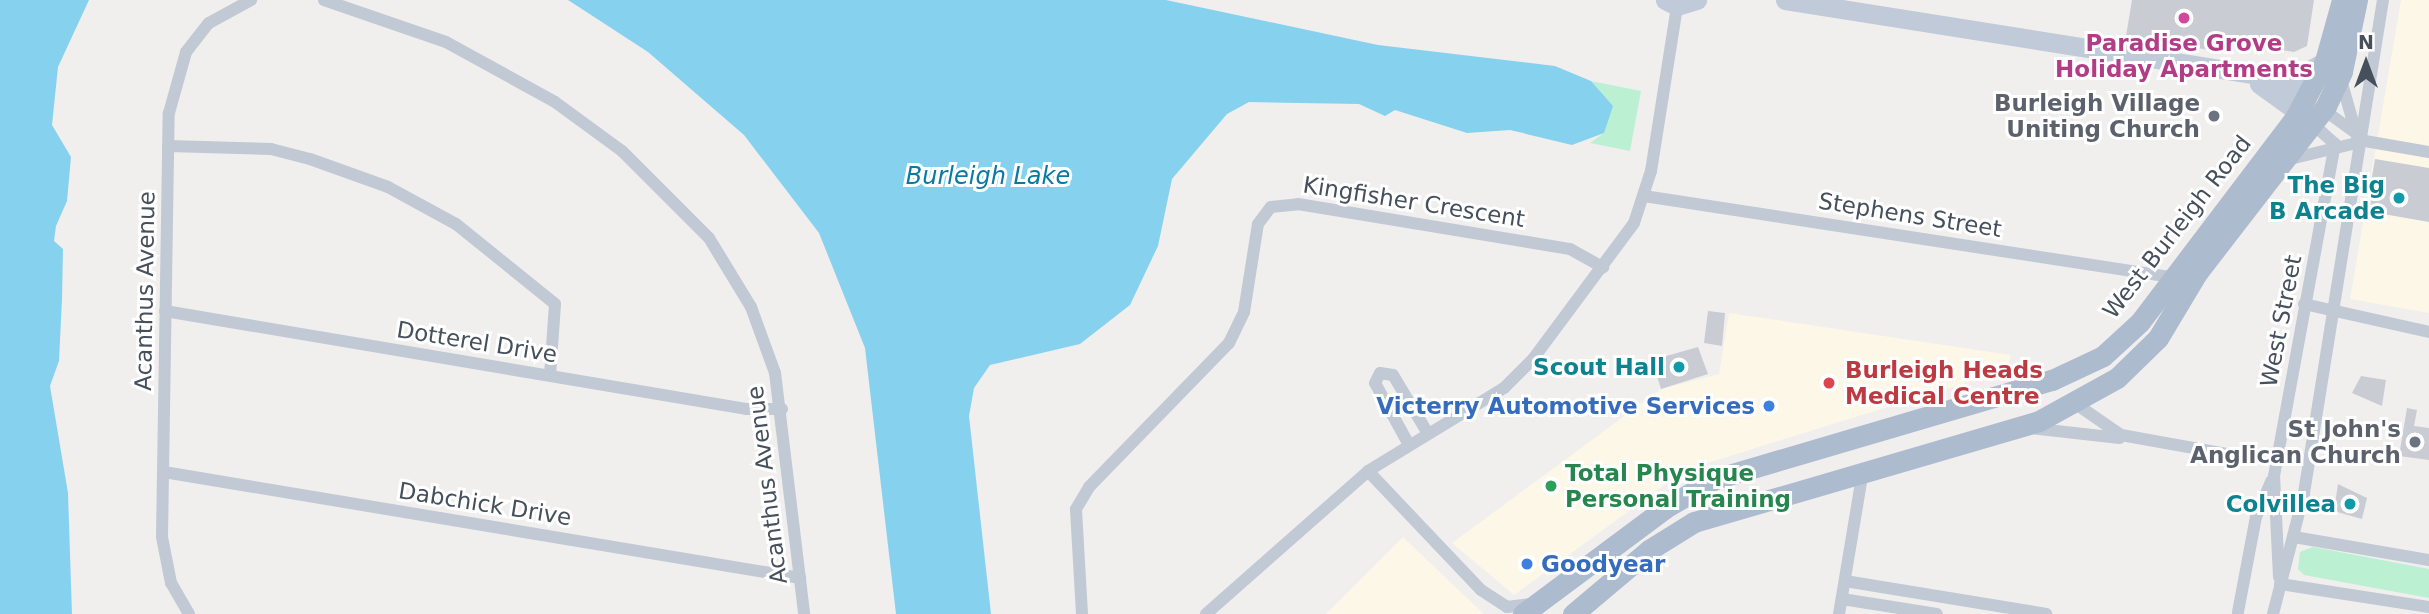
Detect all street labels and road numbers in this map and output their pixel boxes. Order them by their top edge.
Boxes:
street label: West Burleigh Road [2097,130,2257,324]
street label: Kingfisher Crescent [1301,171,1527,233]
street label: Stephens Street [1817,187,2003,243]
street label: Acanthus Avenue [129,191,161,391]
street label: West Street [2255,253,2307,389]
street label: Dotterel Drive [395,316,559,368]
street label: Acanthus Avenue [741,384,793,586]
street label: Dabchick Drive [397,477,573,531]

